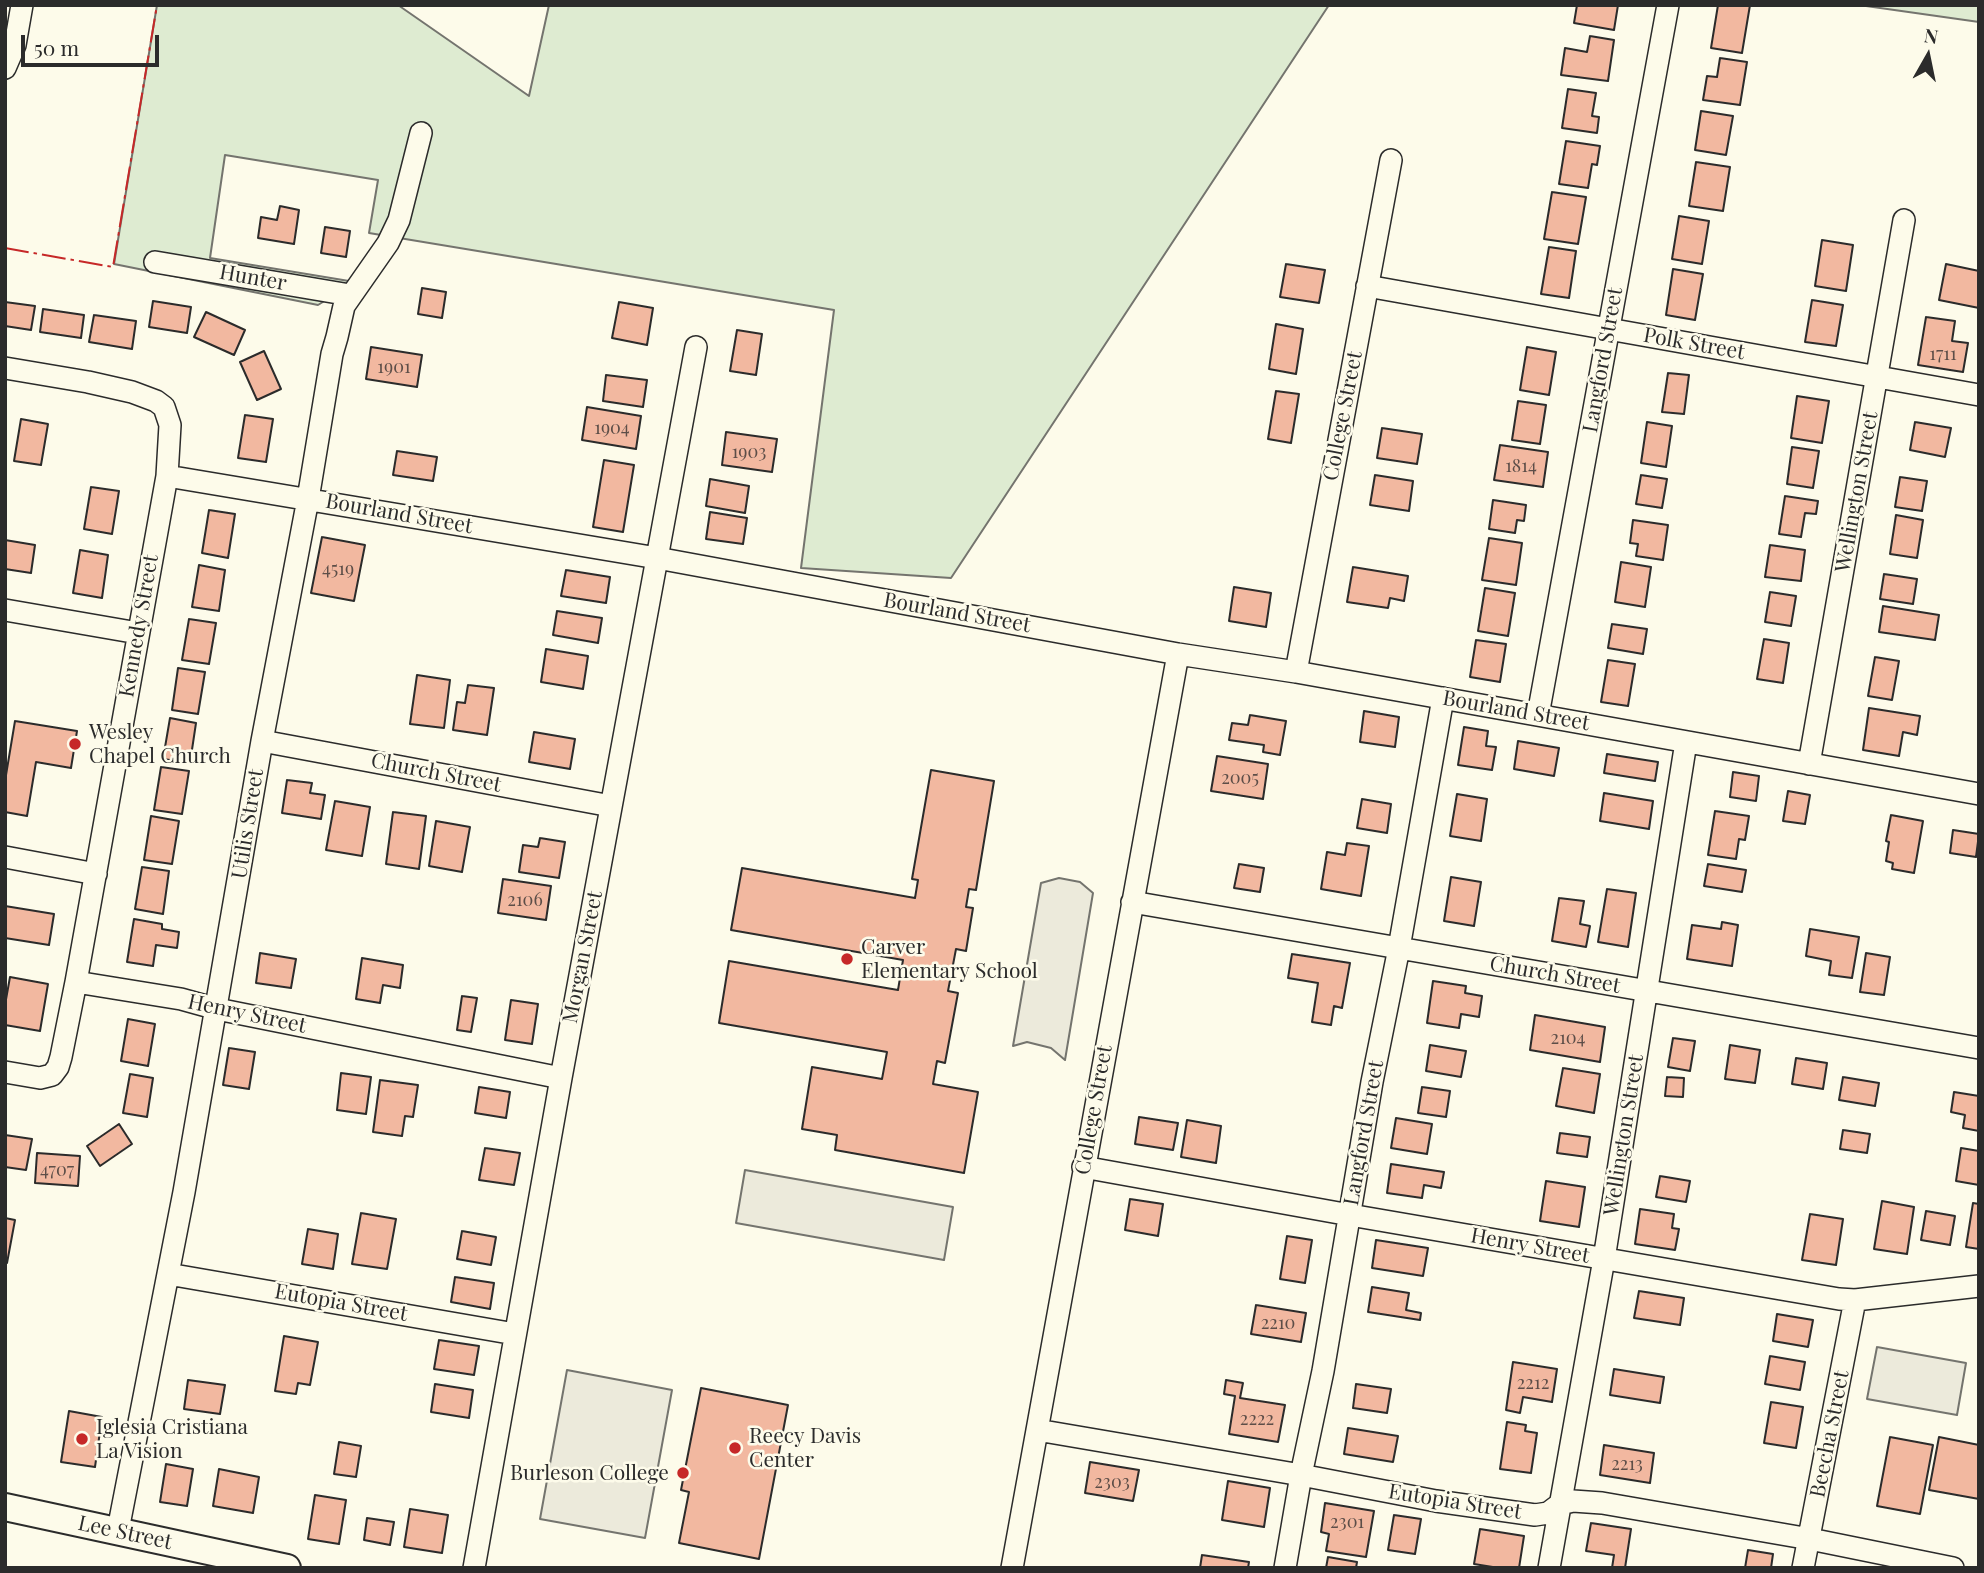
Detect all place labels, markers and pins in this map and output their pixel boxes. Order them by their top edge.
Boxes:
place label: Wesley Chapel Church [89,719,231,769]
marker: Wesley Chapel Church [67,736,83,752]
place label: Carver Elementary School [861,934,1038,984]
marker: Carver Elementary School [839,951,855,967]
place label: Iglesia Cristiana La Vision [96,1414,248,1464]
place label: Reecy Davis Center [749,1423,861,1473]
marker: Iglesia Cristiana La Vision [74,1431,90,1447]
marker: Reecy Davis Center [727,1440,743,1456]
place label: Burleson College [510,1460,669,1486]
marker: Burleson College [675,1465,691,1481]

